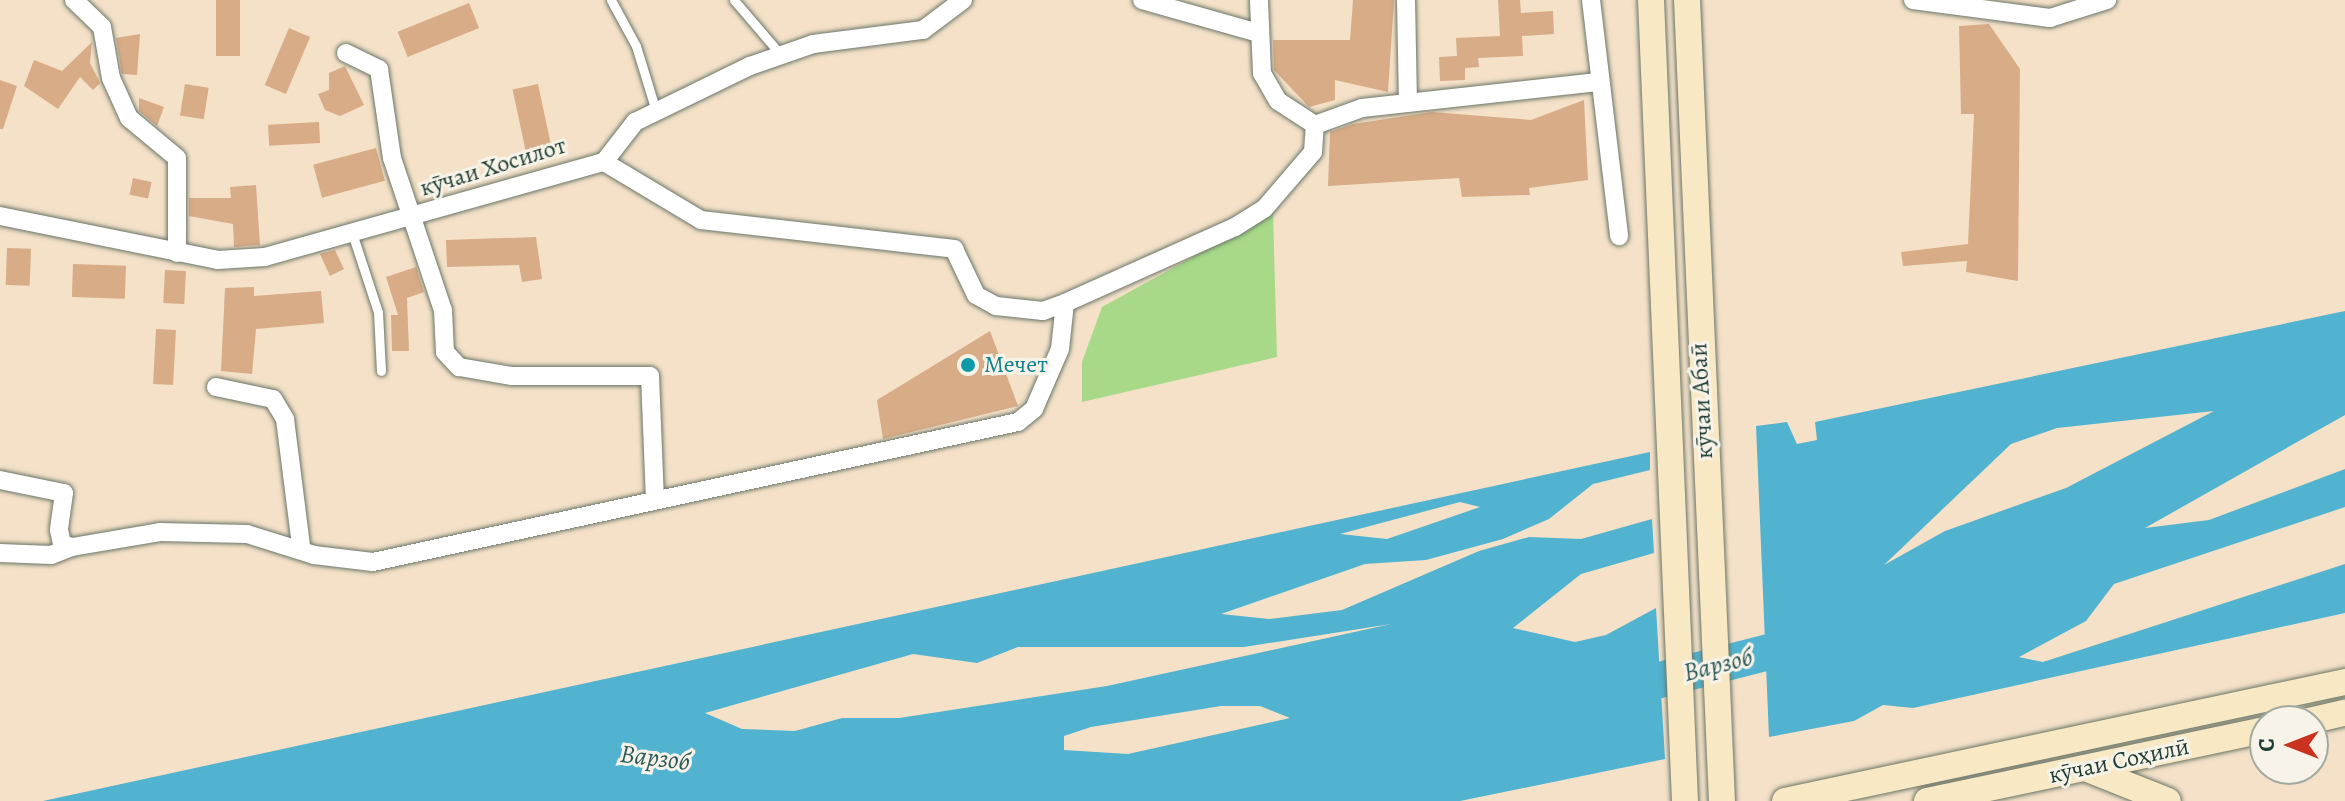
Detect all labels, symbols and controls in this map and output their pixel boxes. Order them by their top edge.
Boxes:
street label: кӯчаи Хосилот [417,131,569,203]
street label: кӯчаи Абаӣ [1685,342,1719,460]
place label: Мечет [984,351,1048,379]
marker: Мечет [959,356,977,374]
water label: Варзоб [1680,641,1756,689]
north arrow [2249,705,2329,785]
street label: кӯчаи Соҳилӣ [2046,732,2192,790]
water label: Варзоб [618,738,692,778]
text: С [2252,738,2282,752]

